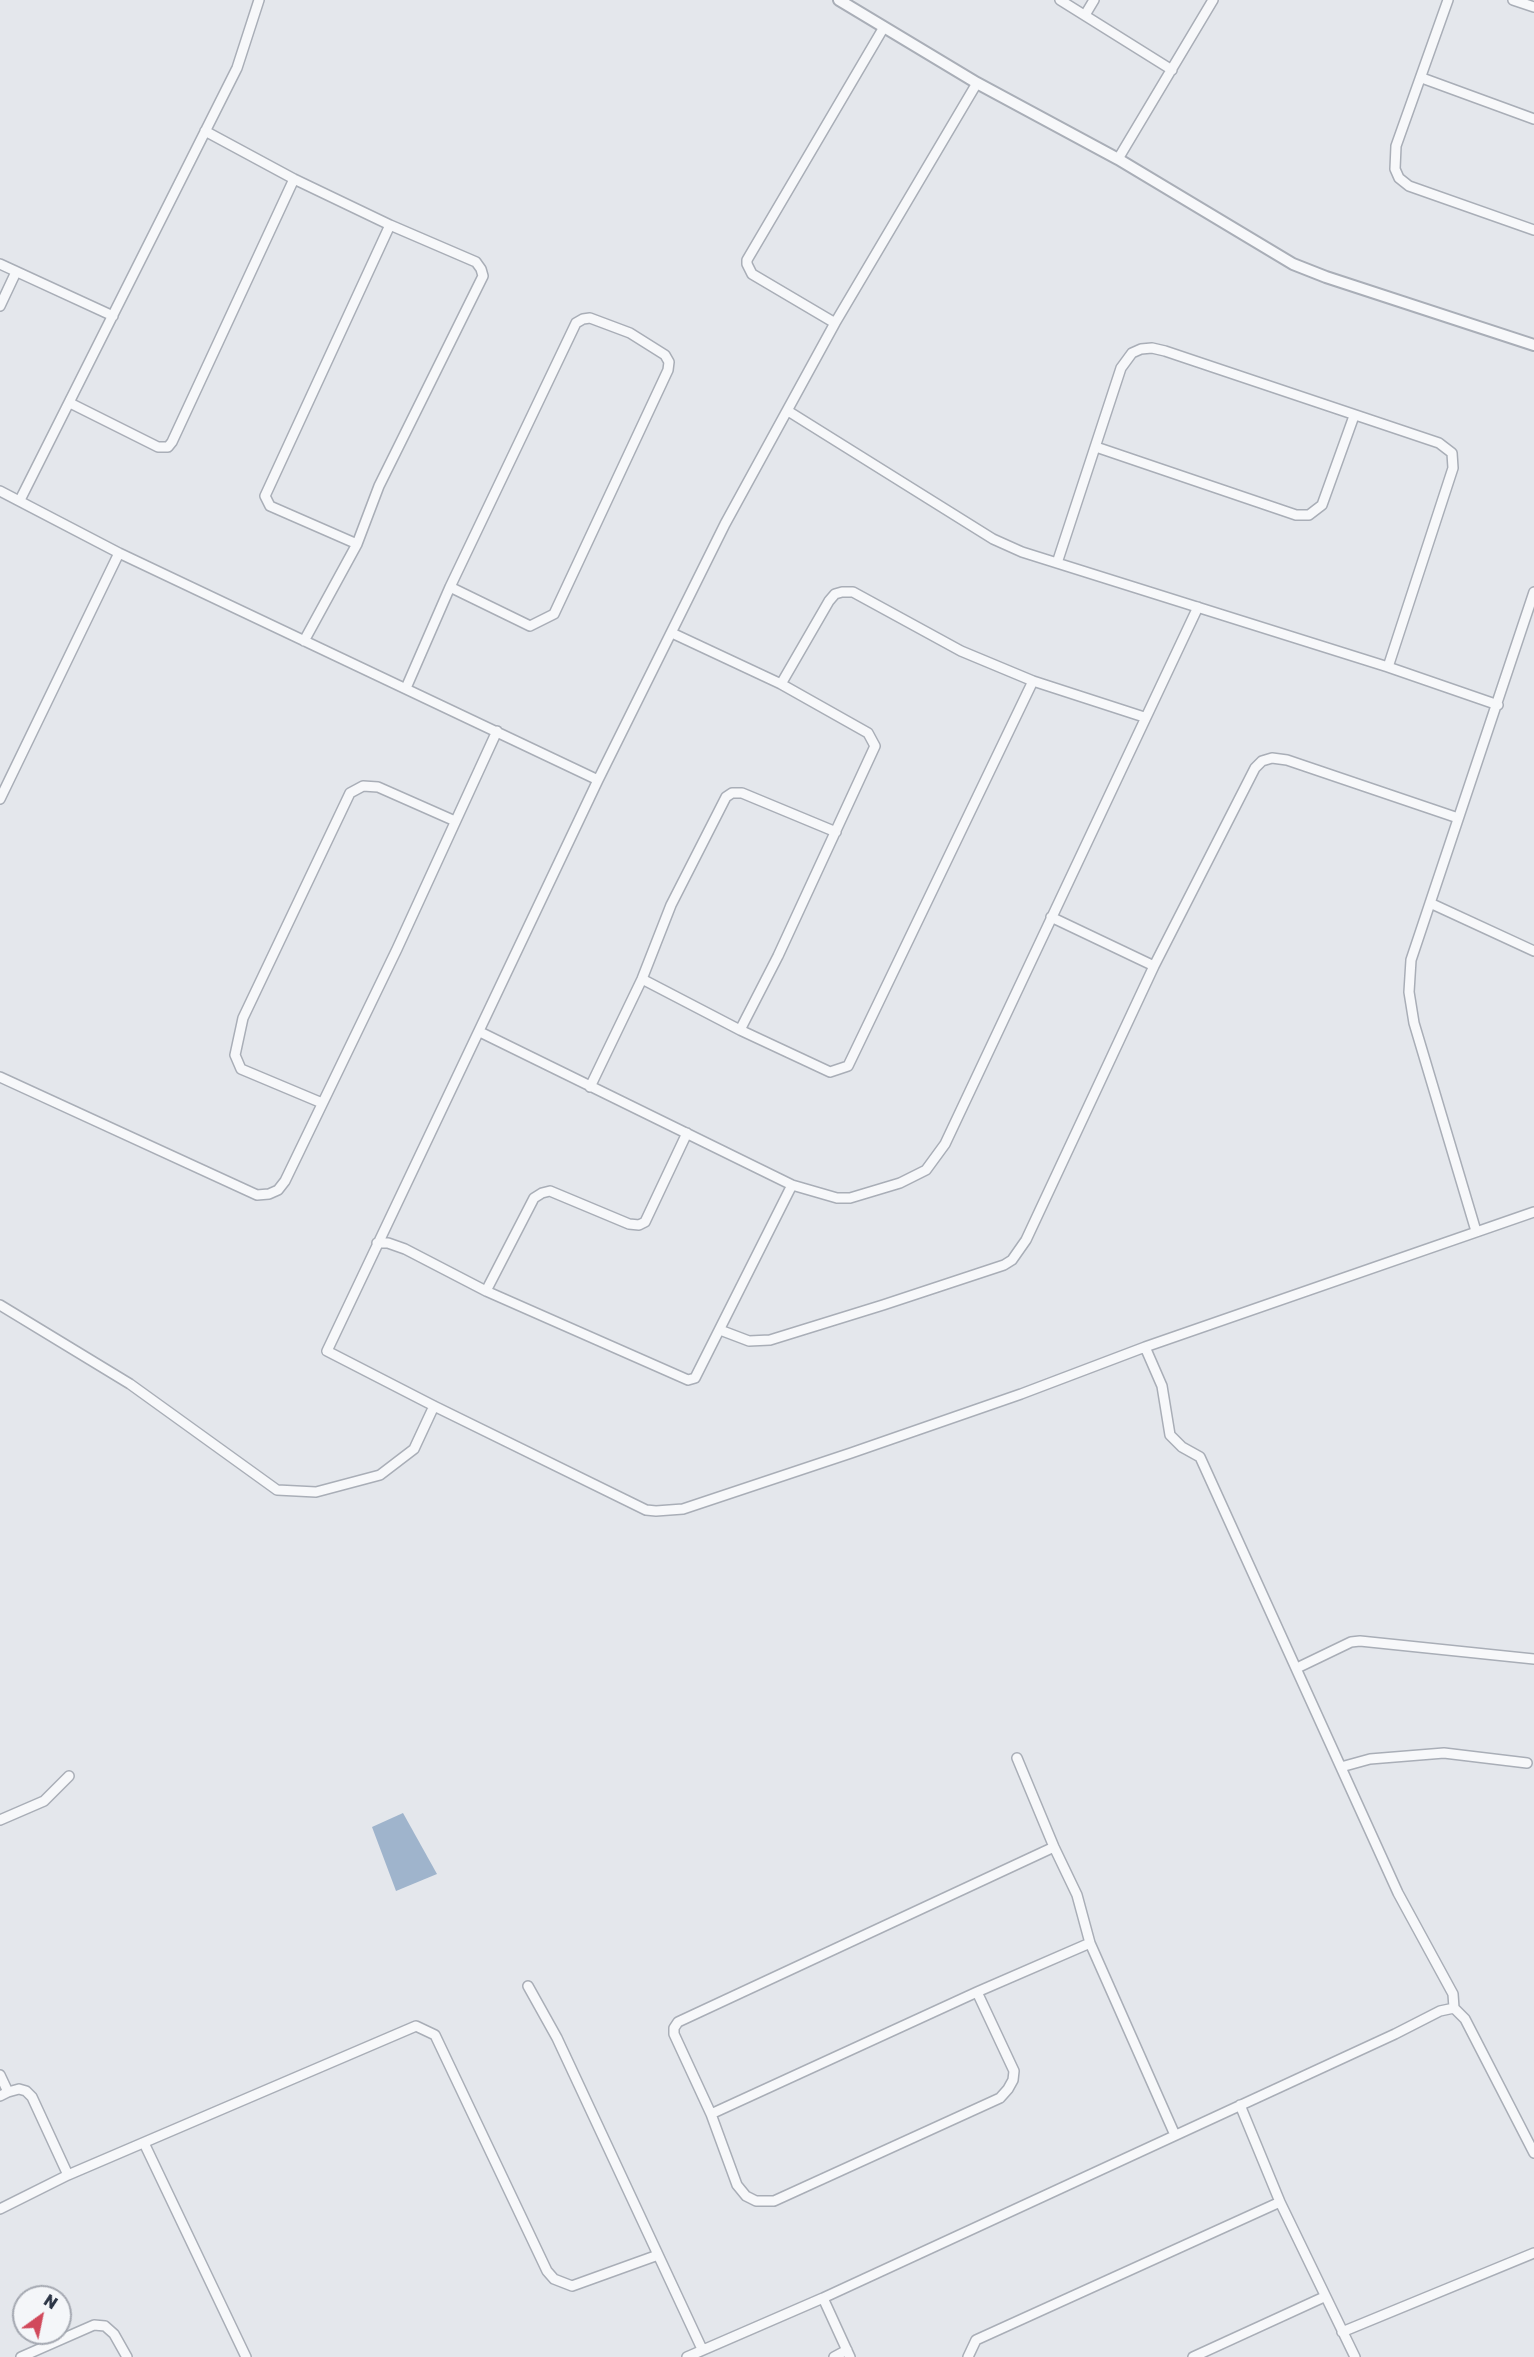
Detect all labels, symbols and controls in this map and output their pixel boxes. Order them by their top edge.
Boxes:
north arrow [12,2285,72,2345]
text: N [40,2290,61,2313]

